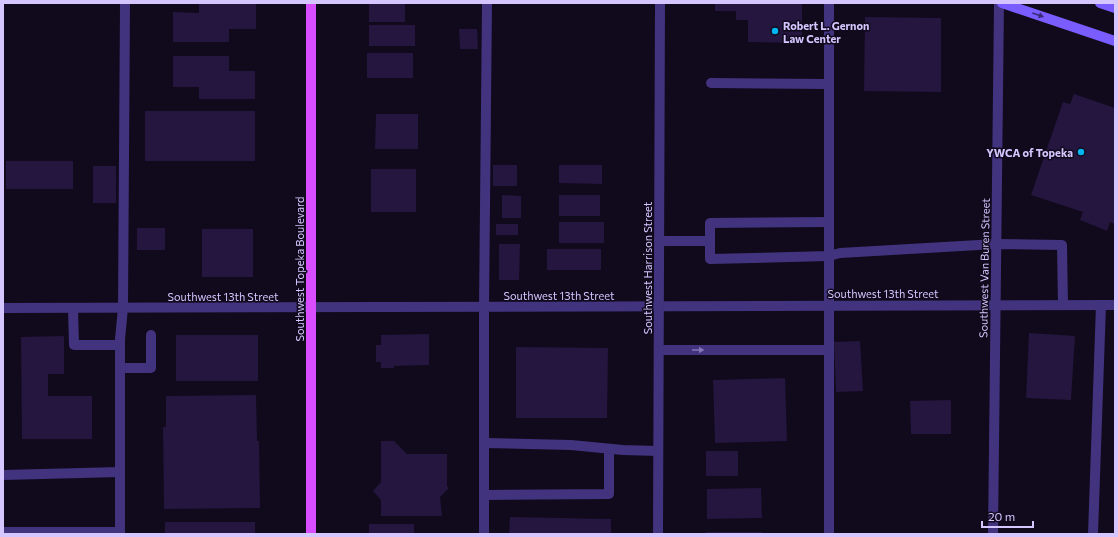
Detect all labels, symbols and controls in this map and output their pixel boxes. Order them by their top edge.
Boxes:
one-way arrow [1033,13,1045,19]
place label: Robert L. Gernon Law Center [783,19,869,45]
marker: Robert L. Gernon Law Center [770,26,780,36]
place label: YWCA of Topeka [986,146,1073,159]
marker: YWCA of Topeka [1076,147,1086,157]
street label: Southwest Topeka Boulevard [293,197,306,341]
street label: Southwest Van Buren Street [976,198,992,338]
street label: Southwest Harrison Street [641,201,654,334]
street label: Southwest 13th Street [828,287,939,300]
street label: Southwest 13th Street [504,289,615,302]
street label: Southwest 13th Street [168,290,279,303]
one-way arrow [692,347,705,353]
scale bar [982,503,1033,529]
text: 20 m [988,509,1015,523]

